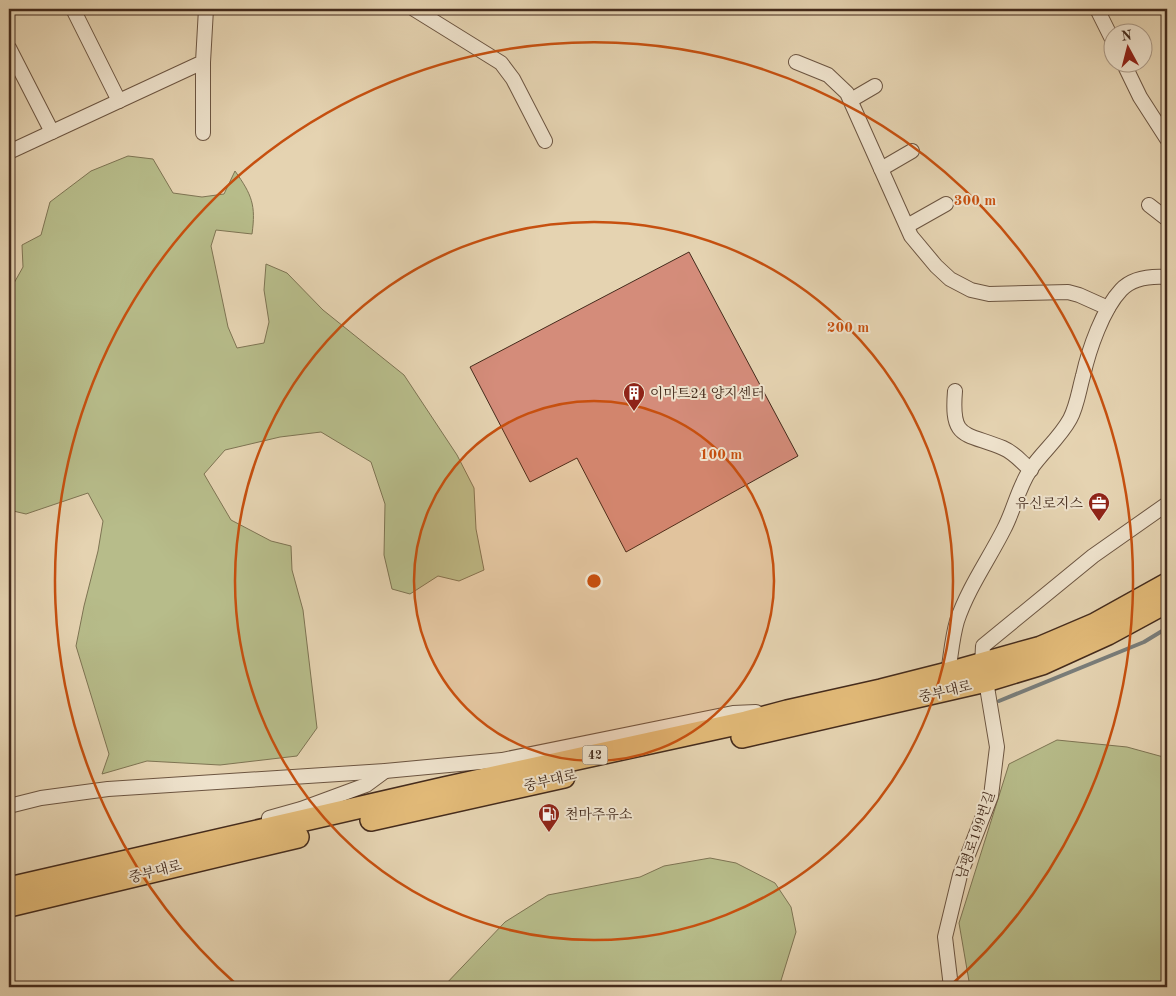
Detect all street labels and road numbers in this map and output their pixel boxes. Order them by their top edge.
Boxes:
street label: 중부대로 [917,678,974,705]
road number: 42 [582,746,608,764]
street label: 중부대로 [522,767,579,794]
street label: 남평로199번길 [953,789,998,881]
street label: 중부대로 [127,858,184,885]

